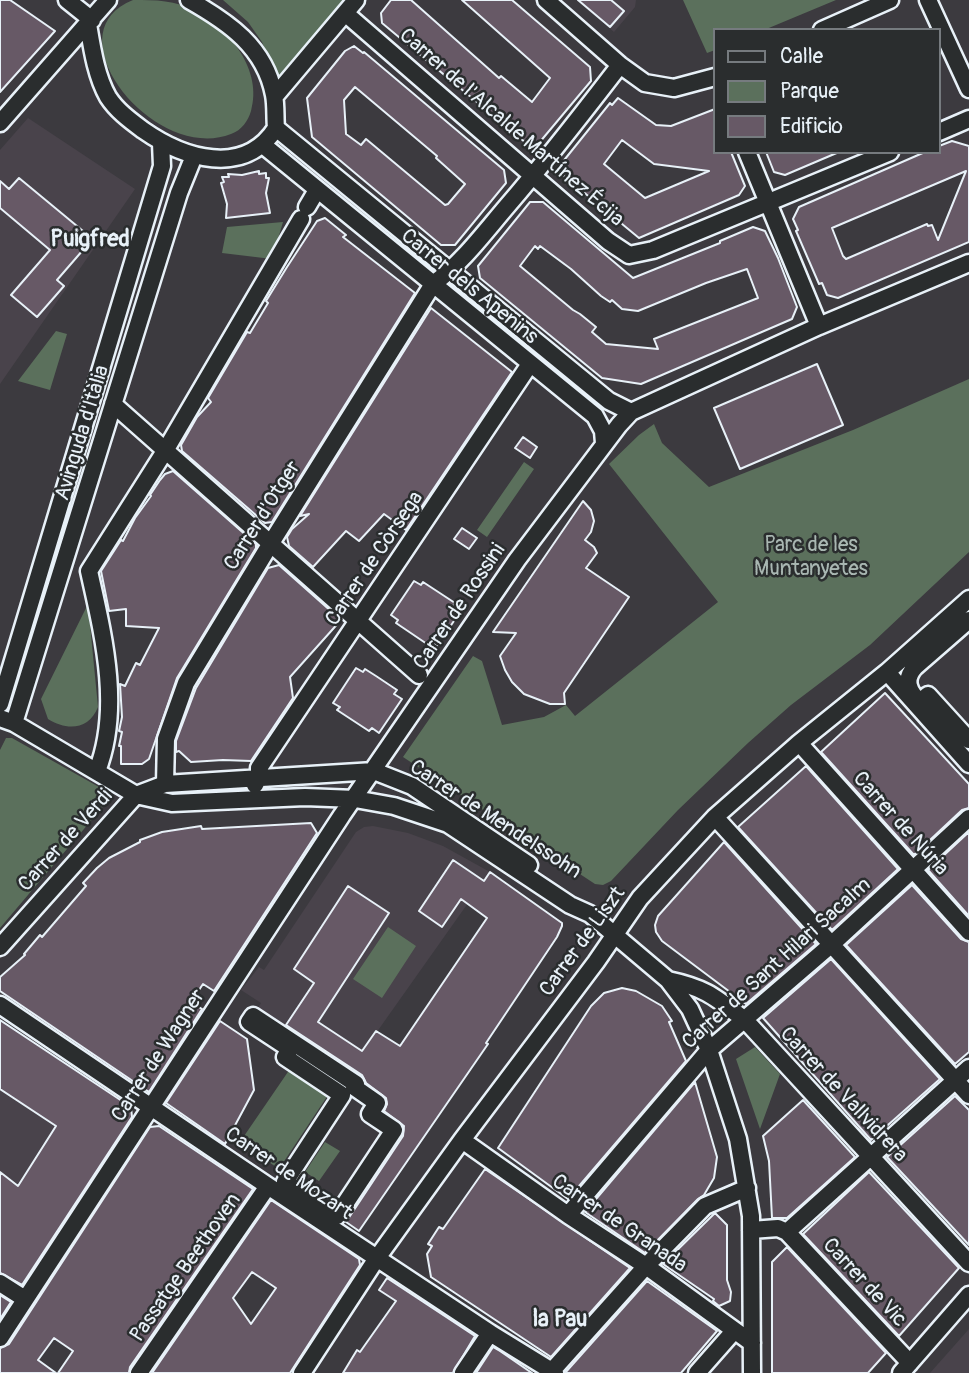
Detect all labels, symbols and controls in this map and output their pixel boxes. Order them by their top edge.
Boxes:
street label: Carrer de l'Alcalde Martínez Écija [394,24,628,232]
legend [713,28,941,154]
text: Calle [780,43,823,70]
text: Parque [780,78,839,105]
text: Edificio [780,113,843,140]
street label: Carrer dels Apenins [395,224,543,350]
district label: Puigfred [50,226,130,254]
street label: Avinguda d'Itàlia [50,362,116,504]
street label: Carrer d'Otger [219,457,307,575]
street label: Carrer de Còrsega [321,487,429,631]
park label: Parc de les Muntanyetes [754,533,868,583]
street label: Carrer de Rossini [409,539,511,675]
street label: Carrer de Mendelssohn [404,755,586,885]
street label: Carrer de Núria [847,767,953,881]
street label: Carrer de Verdi [13,785,119,897]
street label: Carrer de Sant Hilari Sacalm [678,873,876,1055]
street label: Carrer de Liszt [535,882,631,1002]
street label: Carrer de Wagner [107,985,211,1127]
street label: Carrer de Vallvidrera [774,1022,912,1168]
street label: Carrer de Mozart [220,1122,356,1226]
street label: Carrer de Granada [547,1170,691,1278]
street label: Passatge Beethoven [125,1189,247,1347]
street label: Carrer de Vic [817,1233,911,1333]
district label: la Pau [533,1306,587,1334]

